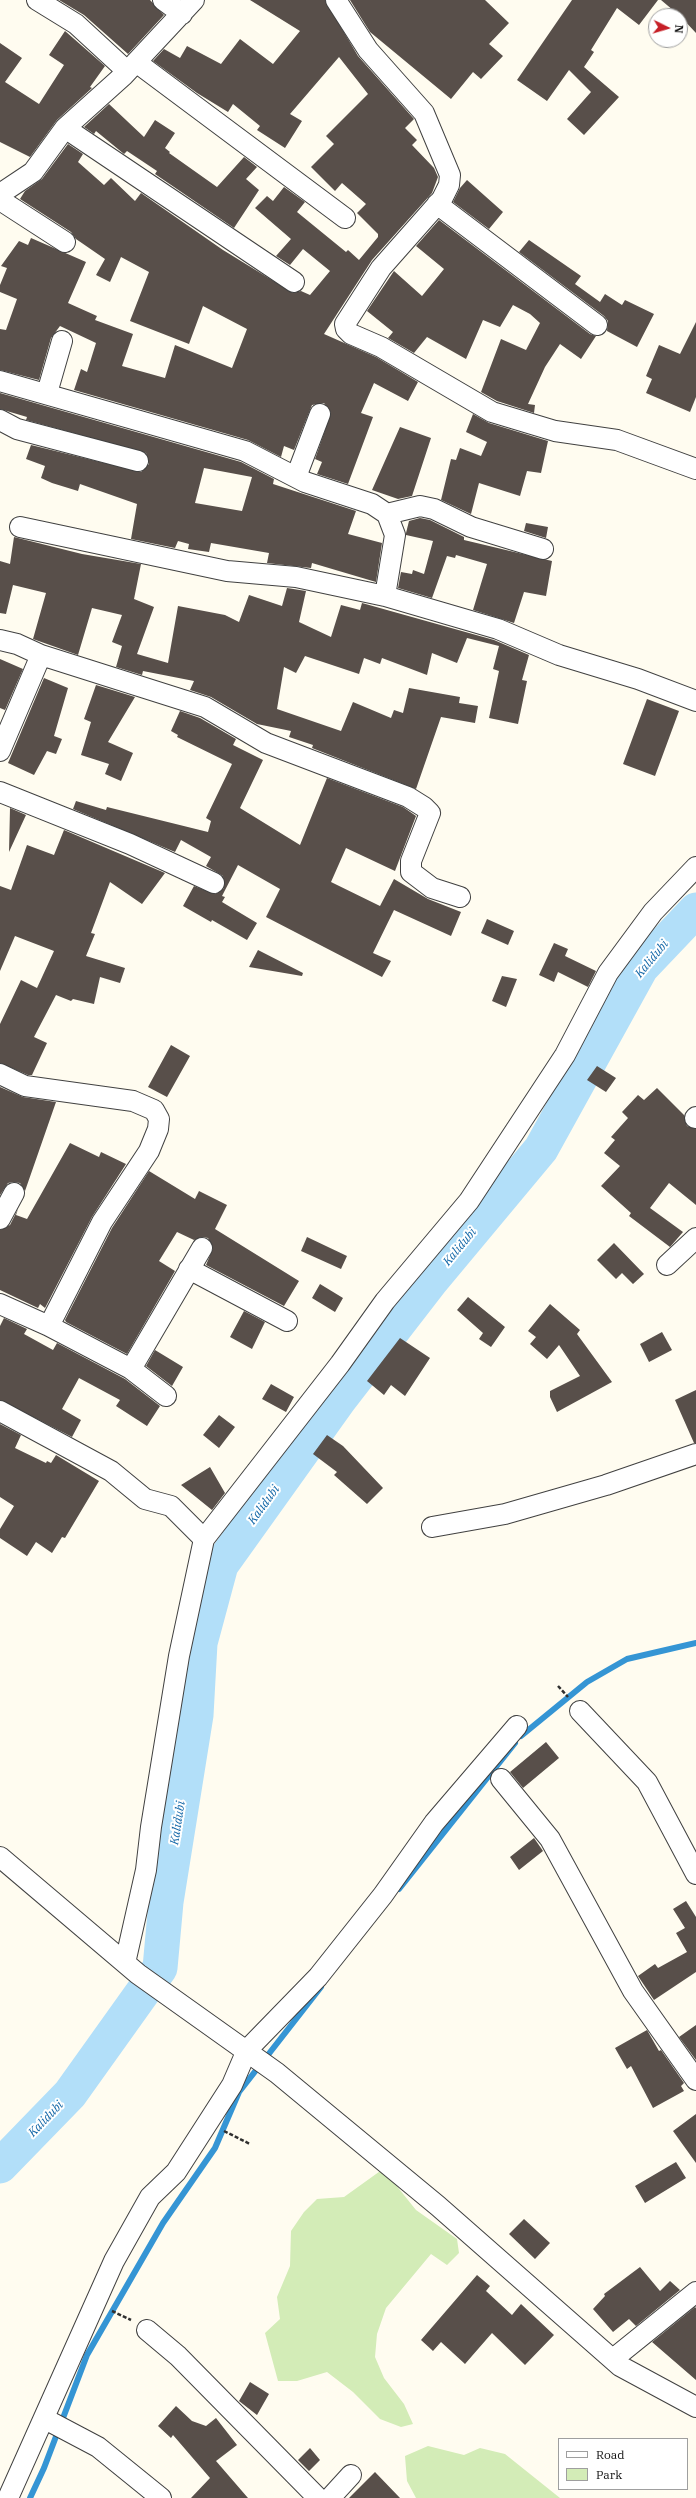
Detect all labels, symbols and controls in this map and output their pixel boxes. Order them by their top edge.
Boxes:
north arrow [648,8,688,48]
text: N [672,24,686,34]
water label: Kalidubi [632,937,672,981]
water label: Kalidubi [440,1225,480,1269]
water label: Kalidubi [245,1483,283,1527]
water label: Kalidubi [167,1800,189,1846]
water label: Kalidubi [25,2098,67,2140]
legend [558,2438,688,2490]
text: Road [596,2447,625,2462]
text: Park [596,2467,622,2482]

